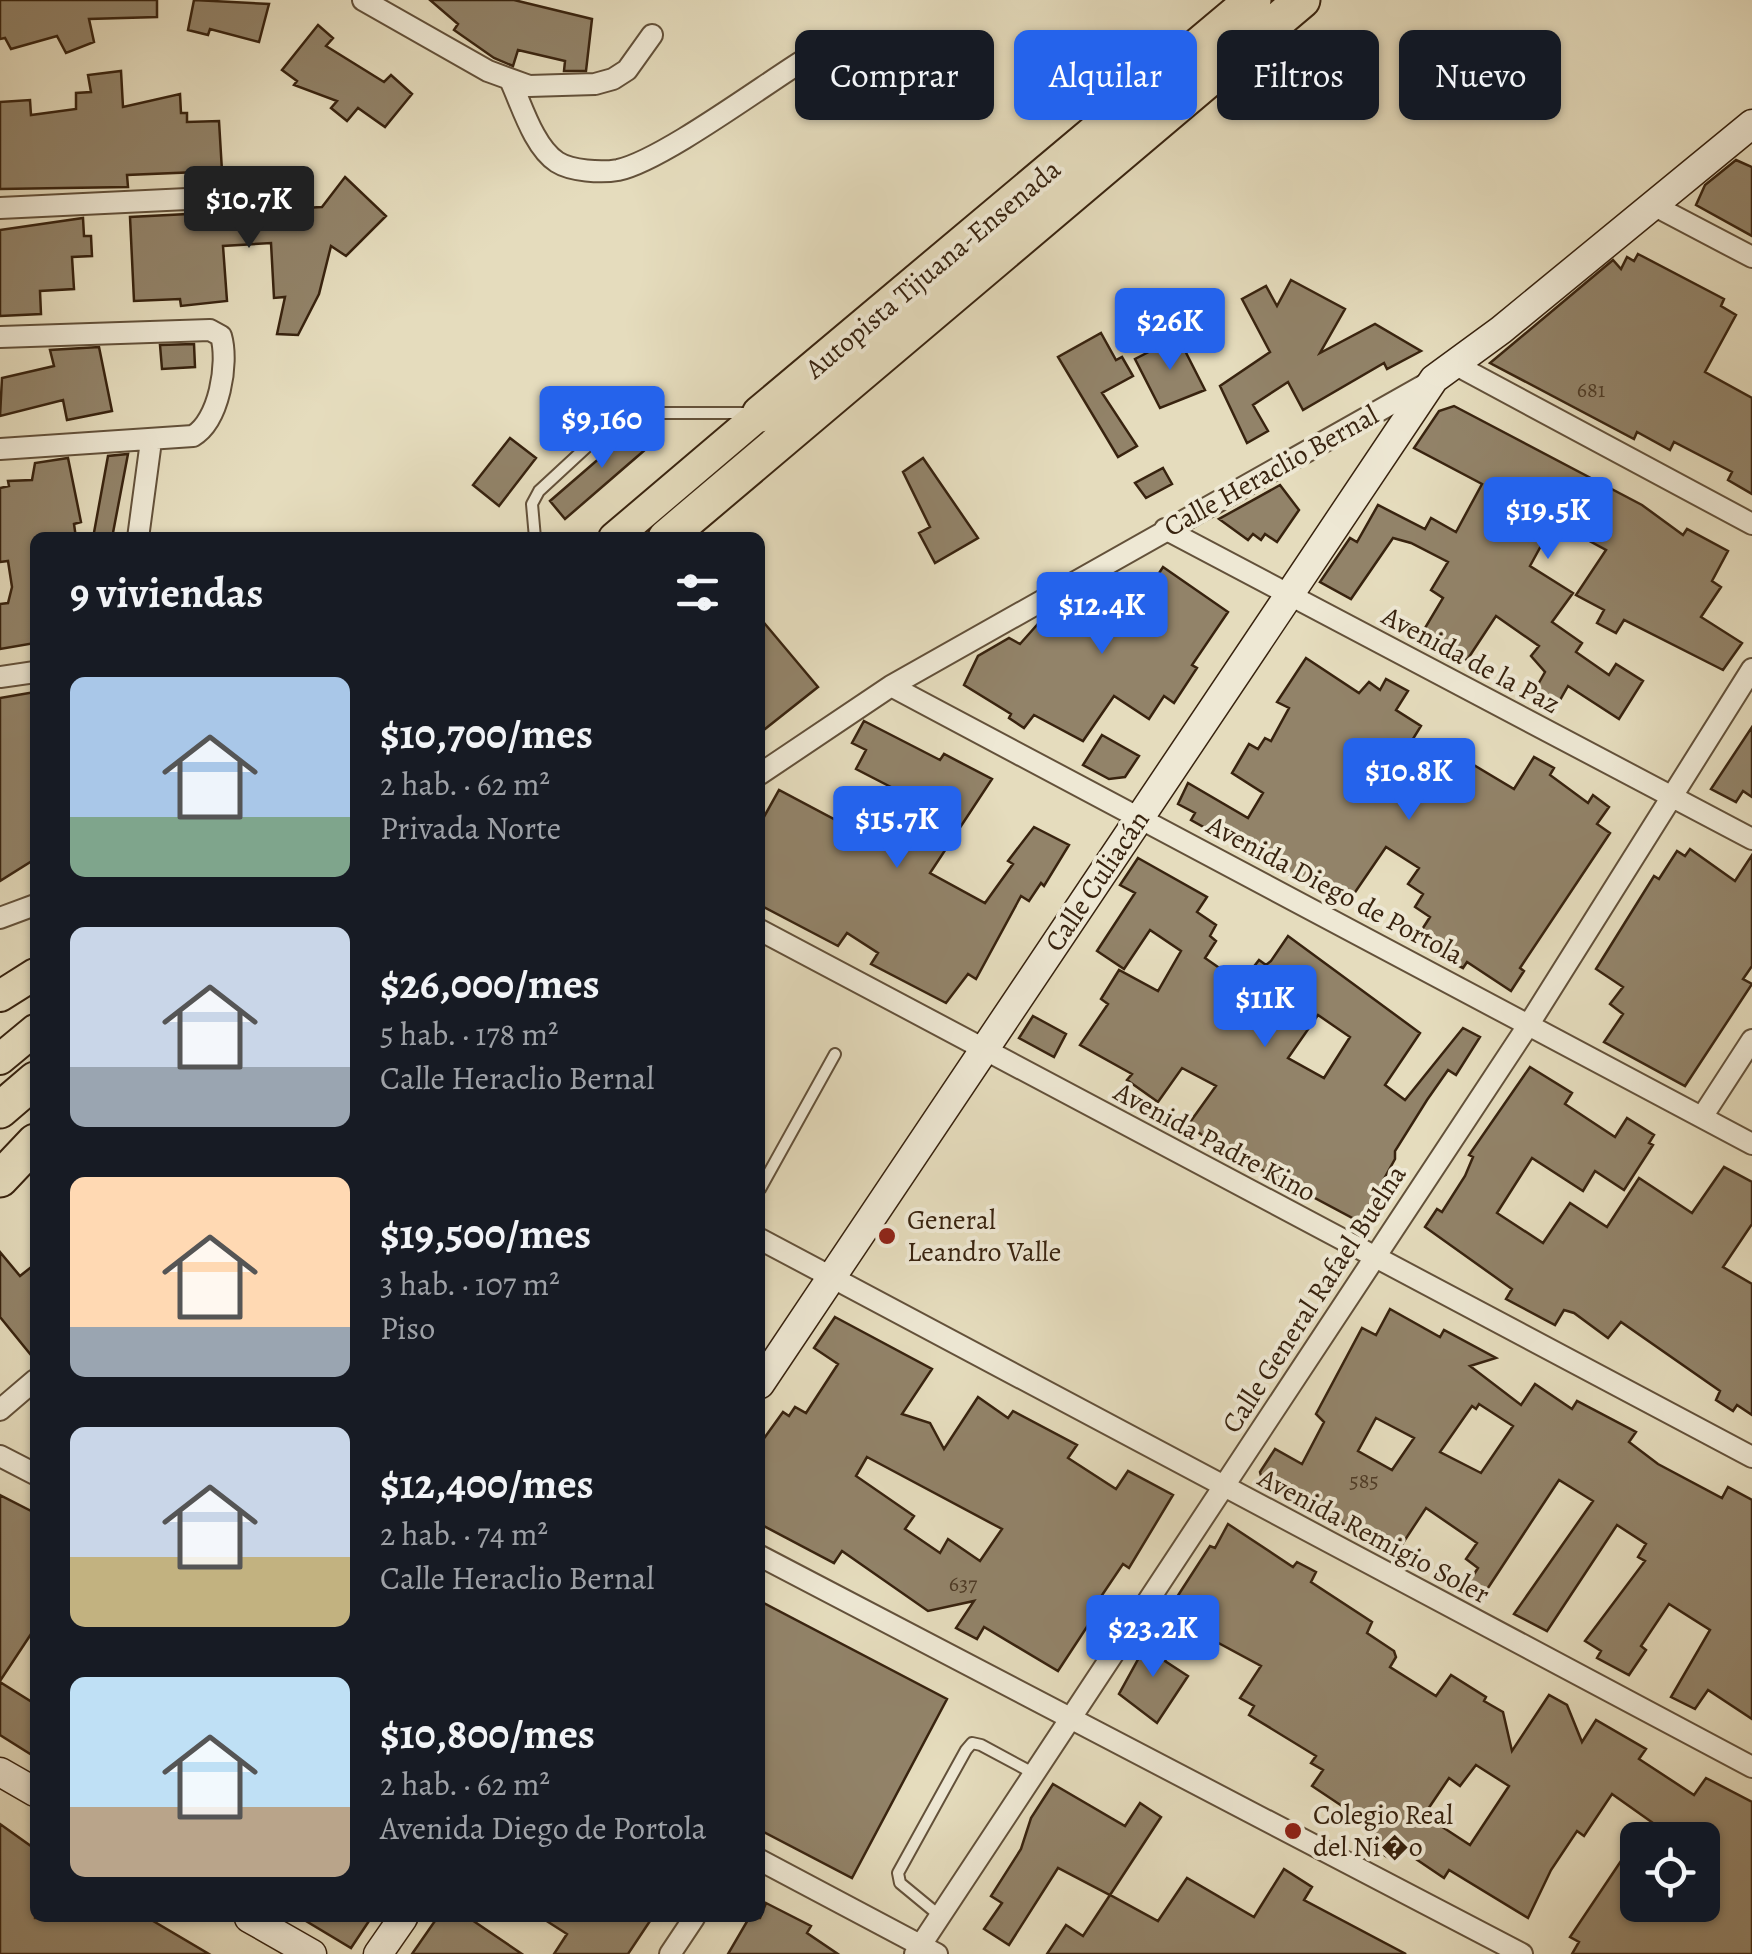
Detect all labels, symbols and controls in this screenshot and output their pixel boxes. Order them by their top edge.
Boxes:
chip: Comprar [795,30,994,120]
chip: Alquilar [1014,30,1197,120]
chip: Filtros [1217,30,1379,120]
chip: Nuevo [1399,30,1561,120]
street label: Autopista Tijuana-Ensenada [796,151,1069,388]
pin: $10.7K [168,166,330,251]
text: $10.7K [206,176,292,220]
pin: $26K [1111,288,1229,373]
text: $26K [1137,298,1203,342]
house number: 681 [1577,375,1605,405]
pin: $9,160 [521,386,683,471]
text: $9,160 [562,396,642,440]
street label: Calle Heraclio Bernal [1157,396,1385,546]
pin: $19.5K [1467,477,1629,562]
text: $19.5K [1506,487,1590,531]
text: 9 viviendas [70,564,263,621]
icon: filters [670,565,725,620]
pin: $12.4K [1021,572,1183,657]
text: $12.4K [1059,582,1145,626]
street label: Avenida de la Paz [1374,597,1567,723]
text: $10,700/mes [380,705,593,762]
icon: home [150,717,270,837]
pin: $10.8K [1328,738,1490,823]
text: $10.8K [1365,748,1453,792]
text: 2 hab. · 62 m² [380,762,550,806]
pin: $15.7K [816,786,978,871]
text: $15.7K [855,796,939,840]
street label: Calle Culiacán [1036,803,1158,959]
text: Privada Norte [380,806,561,850]
street label: Avenida Diego de Portola [1199,806,1470,974]
text: $26,000/mes [380,955,600,1012]
pin: $11K [1206,965,1324,1050]
icon: home [150,967,270,1087]
text: $11K [1236,975,1294,1019]
text: 5 hab. · 178 m² [380,1012,559,1056]
text: Calle Heraclio Bernal [380,1056,654,1100]
street label: Avenida Padre Kino [1107,1072,1323,1211]
street label: Calle General Rafael Buelna [1213,1157,1415,1441]
place label: General Leandro Valle [907,1201,1061,1271]
text: $19,500/mes [380,1205,591,1262]
icon: home [150,1217,270,1337]
marker: General Leandro Valle [876,1225,898,1247]
text: 3 hab. · 107 m² [380,1262,560,1306]
text: Piso [380,1306,435,1350]
text: $12,400/mes [380,1455,594,1512]
street label: Avenida Remigio Soler [1251,1458,1497,1613]
house number: 585 [1349,1466,1379,1496]
icon: home [150,1467,270,1587]
text: 2 hab. · 74 m² [380,1512,548,1556]
text: Calle Heraclio Bernal [380,1556,654,1600]
house number: 637 [949,1569,978,1599]
pin: $23.2K [1072,1595,1234,1680]
text: $23.2K [1108,1605,1198,1649]
text: $10,800/mes [380,1705,595,1762]
icon: home [150,1717,270,1837]
text: 2 hab. · 62 m² [380,1762,550,1806]
place label: Colegio Real del Ni�o [1313,1796,1453,1866]
text: Avenida Diego de Portola [380,1806,706,1850]
marker: Colegio Real del Ni�o [1282,1820,1304,1842]
map controls [1620,1822,1720,1922]
button: locate [1620,1822,1720,1922]

